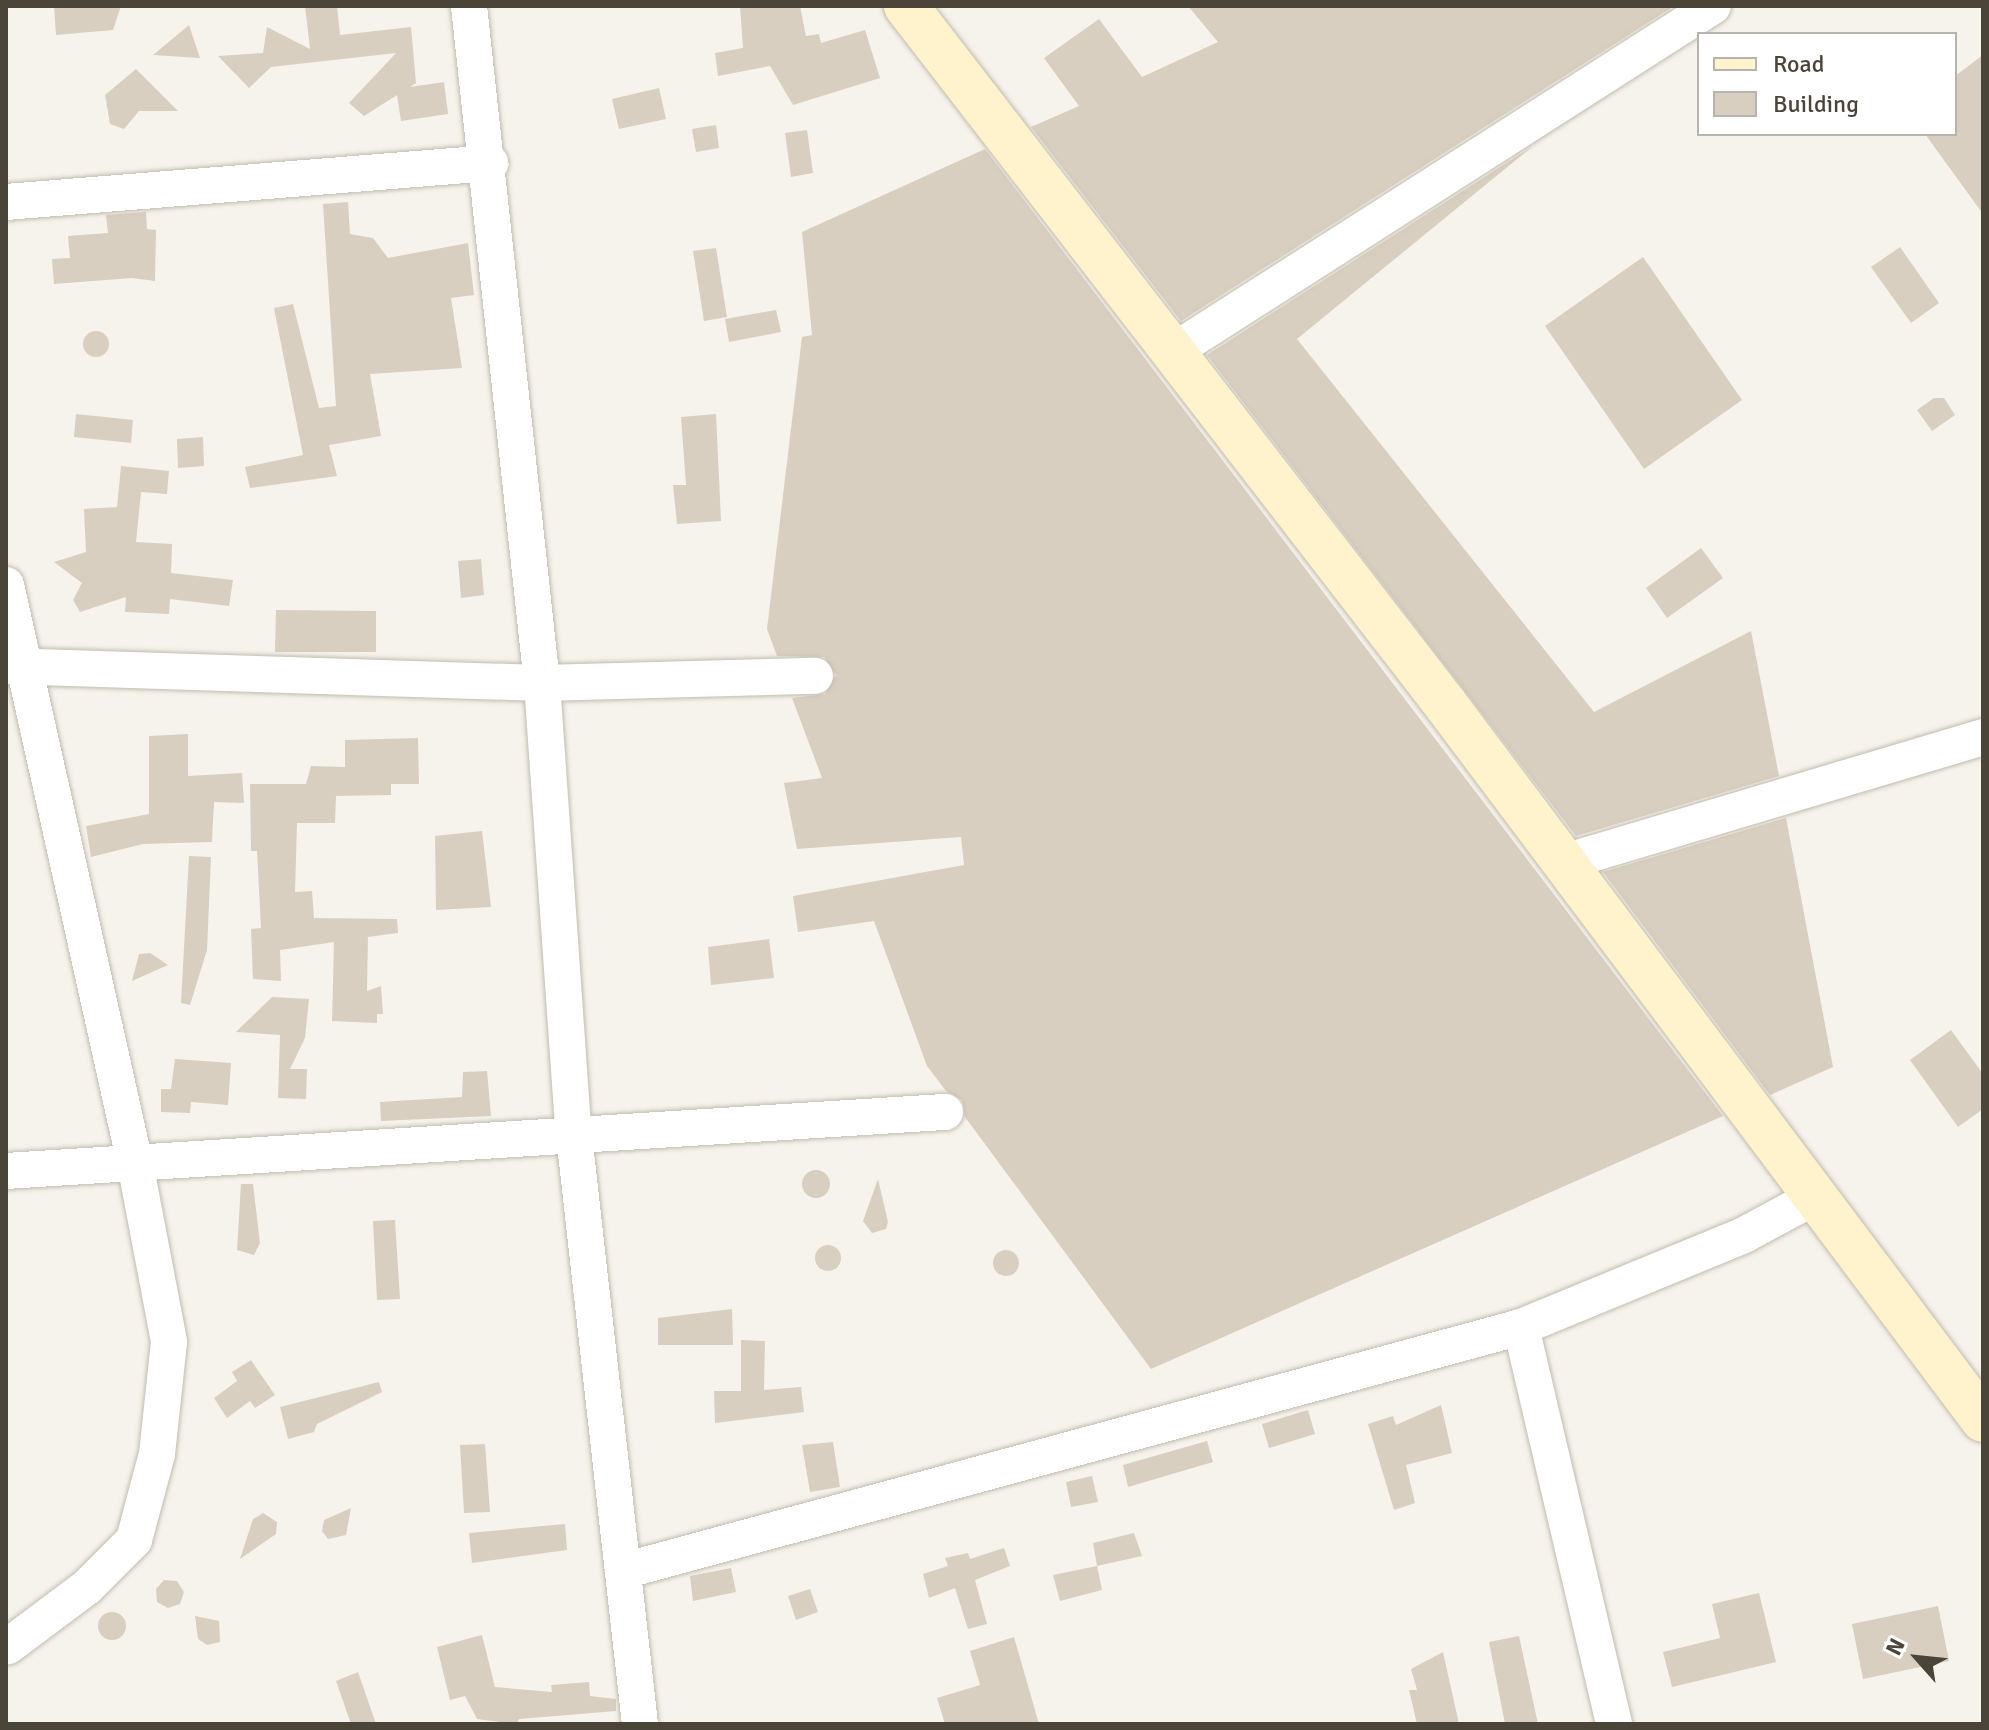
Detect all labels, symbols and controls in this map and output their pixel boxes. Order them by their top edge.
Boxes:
legend [1697,32,1957,136]
text: Road [1773,49,1824,79]
text: Building [1773,89,1859,119]
north arrow [1877,1618,1957,1698]
text: N [1880,1634,1911,1660]

